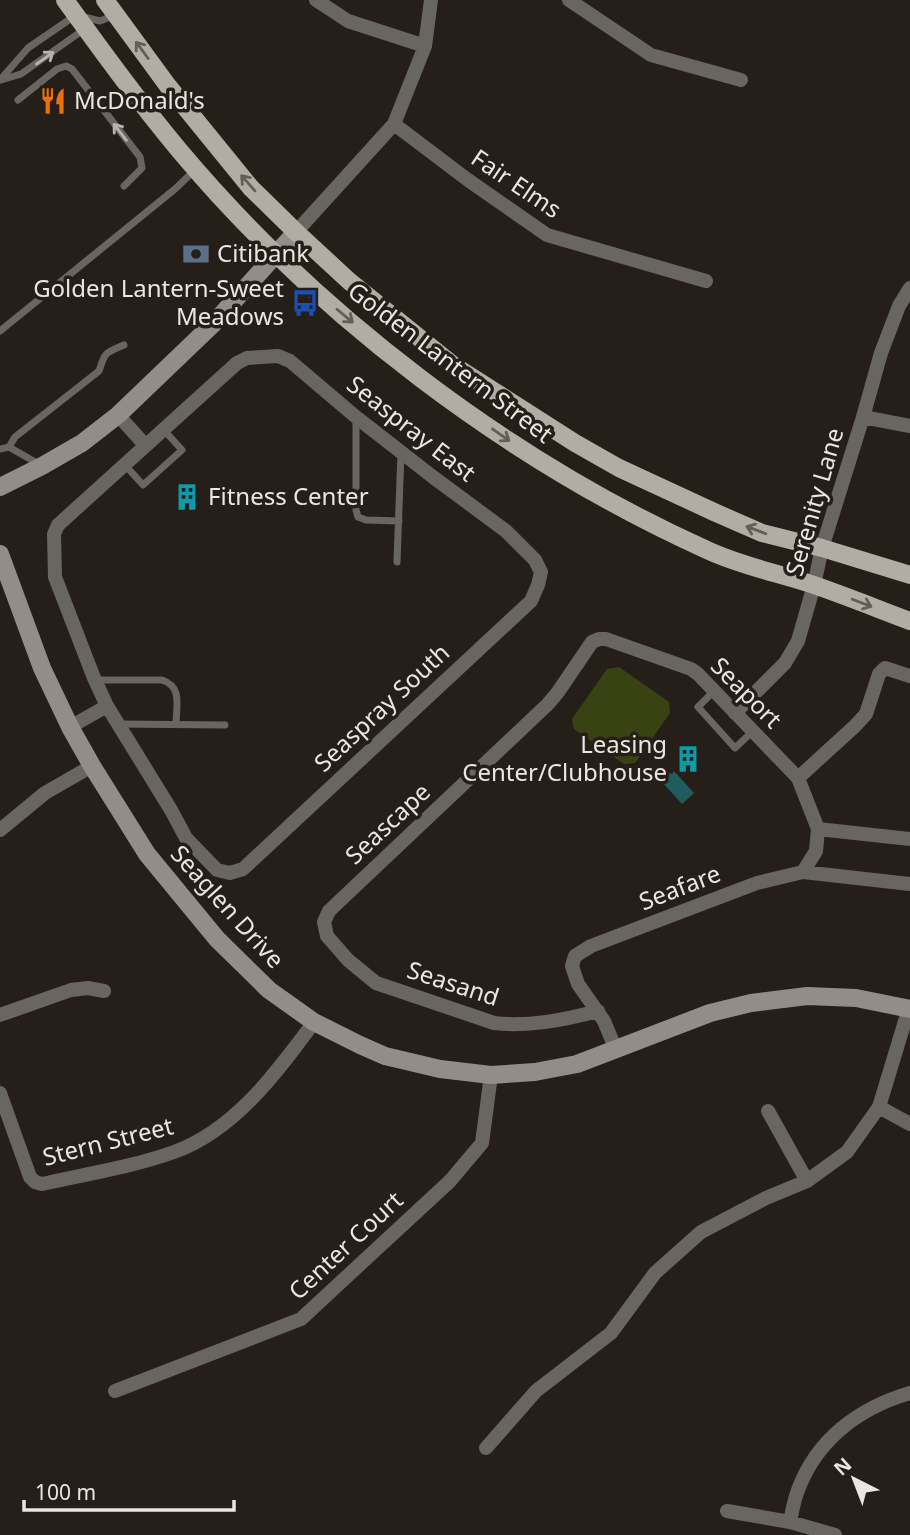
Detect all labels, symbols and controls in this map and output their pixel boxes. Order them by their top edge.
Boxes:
one-way arrow [135,41,150,60]
one-way arrow [35,51,54,65]
place label: McDonald's [74,83,205,116]
restaurant icon: McDonald's [38,86,68,116]
one-way arrow [112,123,127,142]
street label: Fair Elms [465,141,568,225]
one-way arrow [240,174,256,192]
place label: Citibank [217,236,309,269]
bank icon: Citibank [181,239,211,269]
place label: Golden Lantern-Sweet Meadows [33,271,284,332]
street label: Golden Lantern Street [342,274,560,450]
bus stop icon: Golden Lantern-Sweet Meadows [290,288,320,318]
one-way arrow [335,309,353,324]
street label: Seaspray East [341,367,483,489]
street label: Serenity Lane [777,424,850,579]
one-way arrow [491,428,510,442]
place label: Fitness Center [208,479,369,512]
building icon: Fitness Center [172,482,202,512]
one-way arrow [746,523,768,535]
one-way arrow [850,598,872,611]
street label: Seaspray South [306,636,456,778]
street label: Seaport [704,649,790,735]
place label: Leasing Center/Clubhouse [462,727,667,788]
building icon: Leasing Center/Clubhouse [673,744,703,774]
street label: Seascape [337,775,437,871]
street label: Seaglen Drive [164,837,292,975]
street label: Seafare [634,856,725,917]
street label: Seasand [403,952,504,1013]
street label: Stern Street [39,1108,177,1173]
street label: Center Court [281,1183,409,1306]
north arrow [819,1444,889,1514]
text: N [828,1452,857,1481]
scale bar [24,1468,234,1512]
text: 100 m [35,1478,96,1506]

